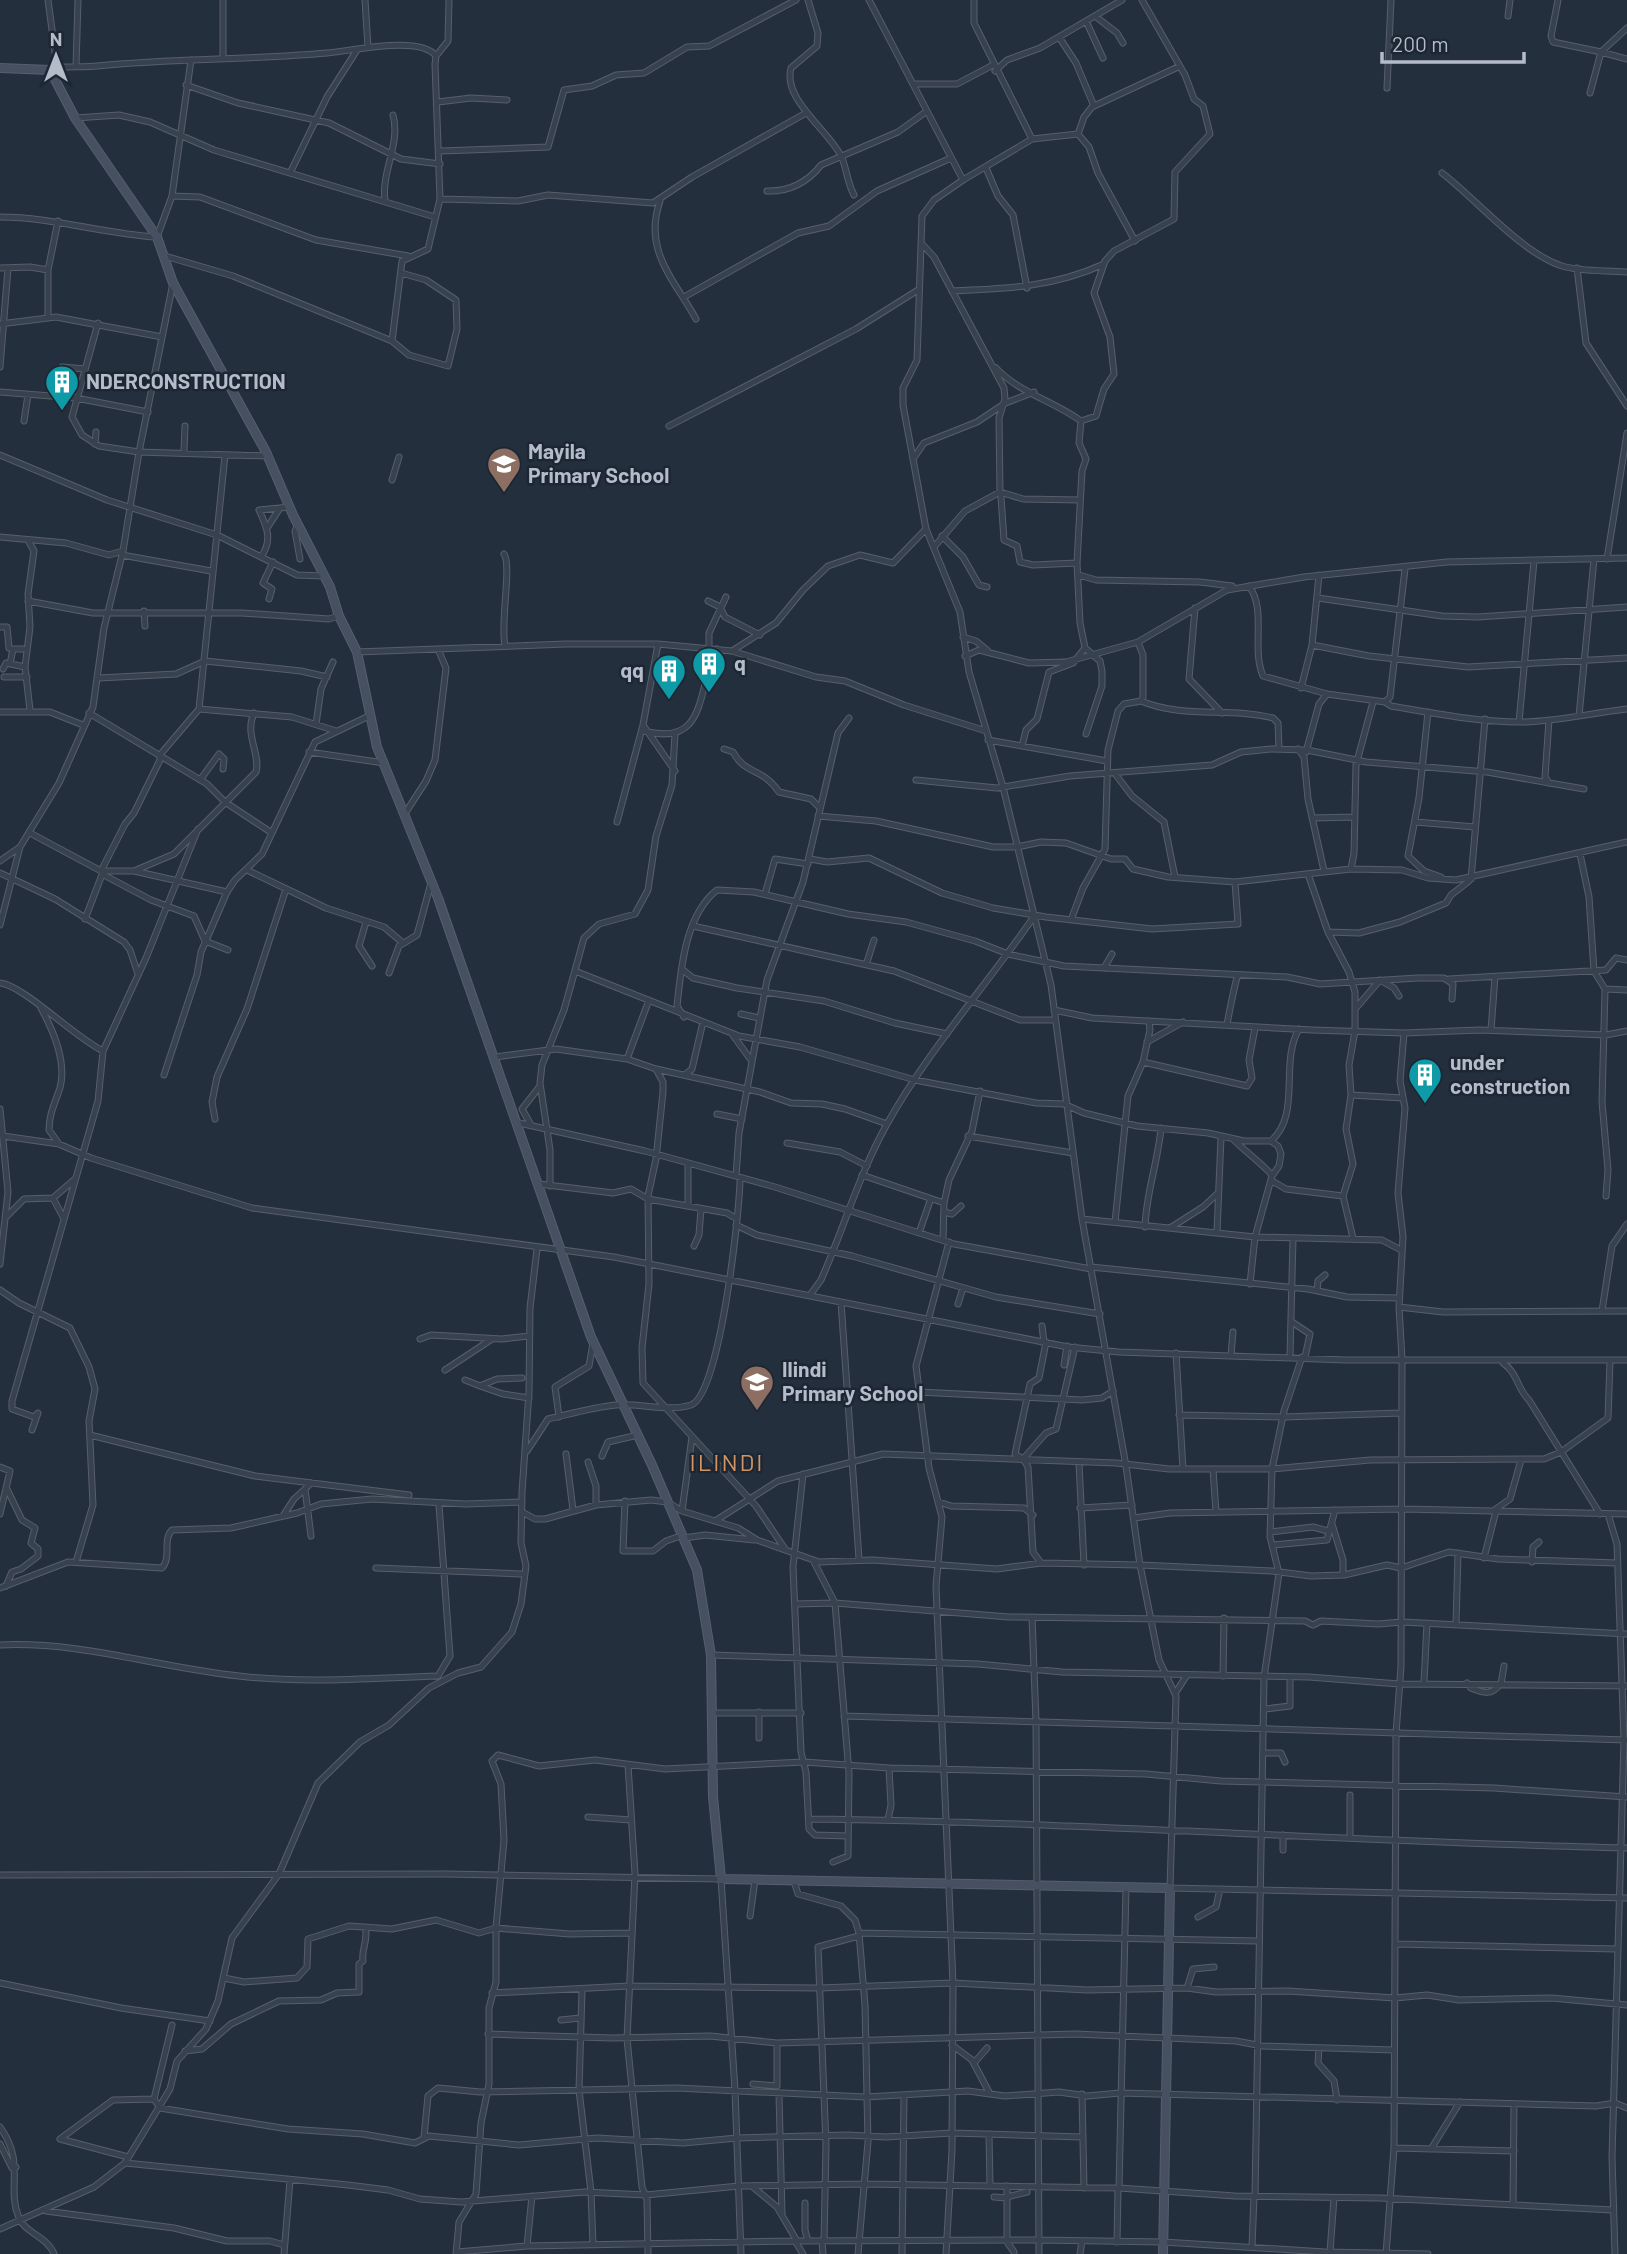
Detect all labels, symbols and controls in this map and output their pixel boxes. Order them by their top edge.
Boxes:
north arrow [21,21,91,91]
scale bar [1382,21,1524,65]
text: N [50,27,62,50]
text: 200 m [1392,31,1449,56]
building icon: NDERCONSTRUCTION [43,363,81,412]
place label: NDERCONSTRUCTION [86,368,286,393]
place label: Mayila Primary School [528,438,669,487]
school or university icon: Mayila Primary School [485,445,523,494]
building icon: q [690,645,728,694]
place label: q [734,650,746,675]
building icon: qq [650,652,688,701]
place label: qq [620,657,644,682]
place label: under construction [1450,1049,1570,1098]
building icon: under construction [1406,1056,1444,1105]
place label: Ilindi Primary School [782,1356,923,1405]
school or university icon: Ilindi Primary School [738,1363,776,1412]
district label: ILINDI [690,1447,765,1476]

